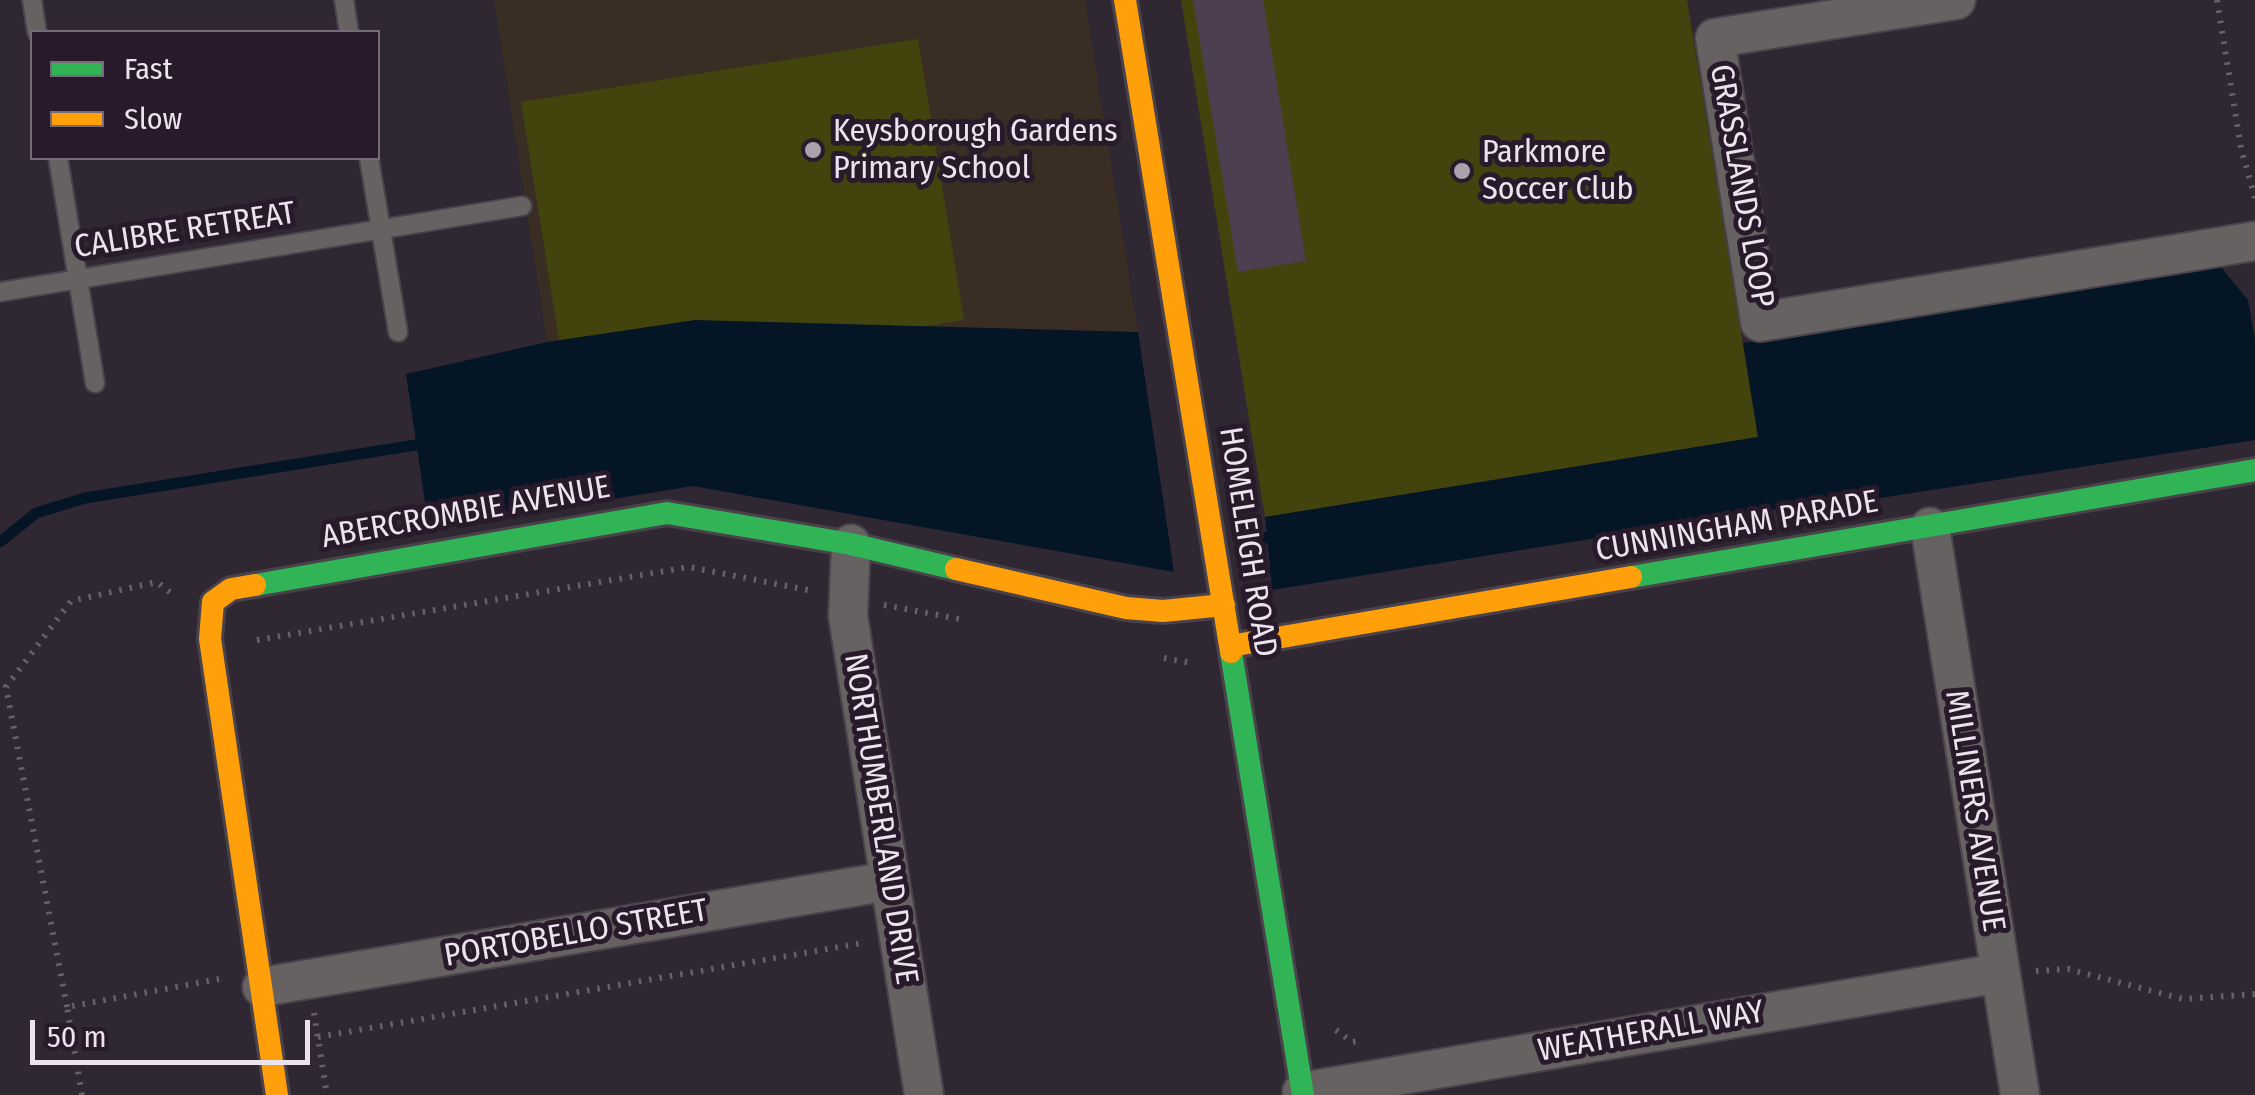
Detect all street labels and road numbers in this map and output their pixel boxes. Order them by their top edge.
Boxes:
street label: GRASSLANDS LOOP [1701,62,1781,310]
street label: CALIBRE RETREAT [72,195,298,267]
street label: HOMELEIGH ROAD [1210,424,1284,660]
street label: ABERCROMBIE AVENUE [319,469,613,557]
street label: CUNNINGHAM PARADE [1593,483,1881,571]
street label: NORTHUMBERLAND DRIVE [835,651,925,987]
street label: MILLINERS AVENUE [1936,688,2012,934]
street label: PORTOBELLO STREET [441,892,711,976]
street label: WEATHERALL WAY [1535,993,1767,1071]

